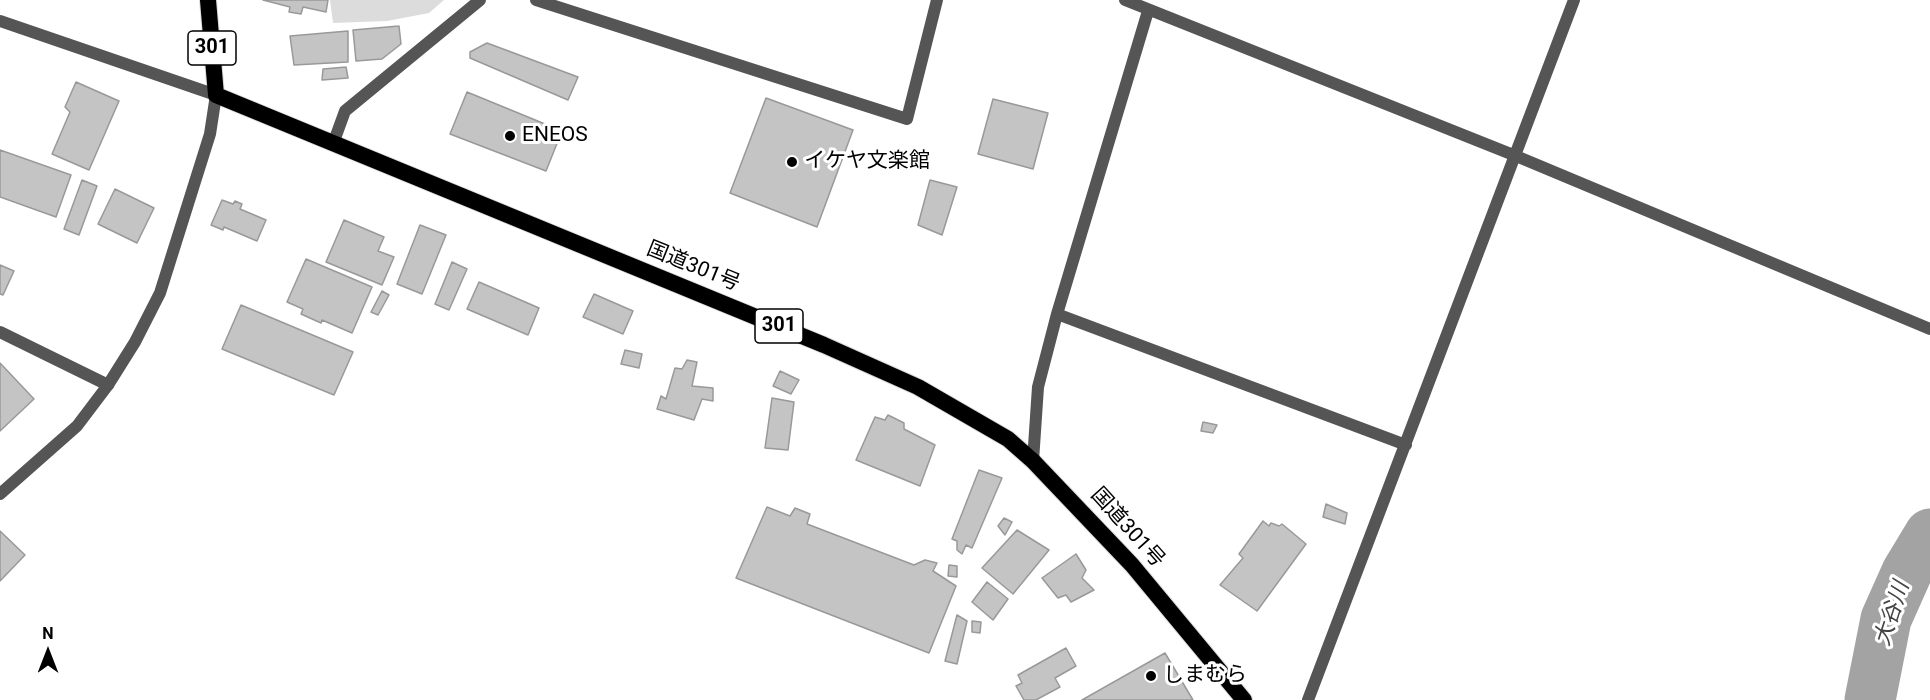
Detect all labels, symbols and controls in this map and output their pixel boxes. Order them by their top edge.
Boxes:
road number: 301 [188,31,236,65]
place label: ENEOS [522,123,588,149]
marker: ENEOS [503,129,517,143]
place label: イケヤ文楽館 [804,149,930,175]
marker: イケヤ文楽館 [785,155,799,169]
street label: 国道301号 [643,237,743,297]
road number: 301 [755,309,803,343]
street label: 国道301号 [1085,483,1169,573]
water label: 大谷川 [1870,579,1916,649]
north arrow [18,622,78,682]
text: N [42,624,54,643]
place label: しまむら [1163,663,1247,689]
marker: しまむら [1144,669,1158,683]

